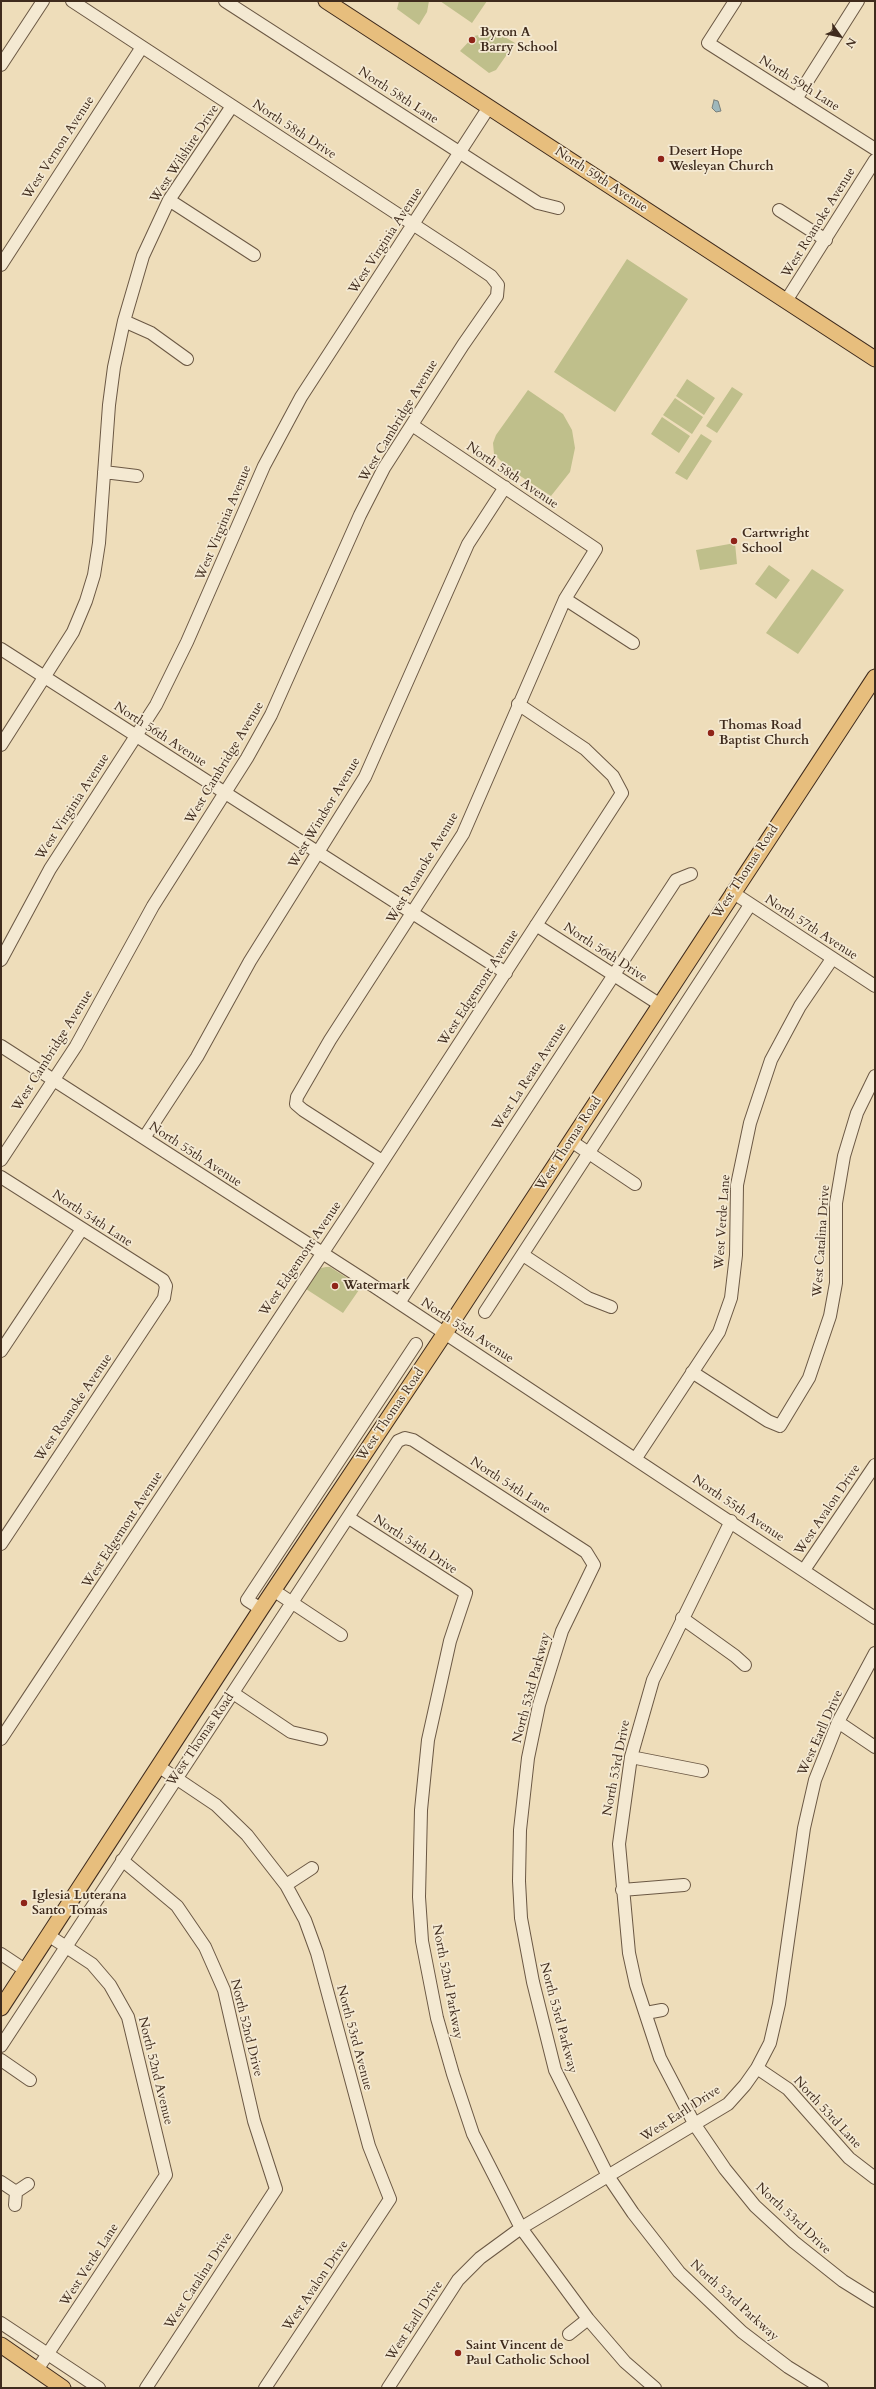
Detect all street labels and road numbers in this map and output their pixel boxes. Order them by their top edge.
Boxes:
street label: North 59th Lane [756,53,842,115]
street label: North 58th Lane [355,64,441,128]
street label: West Vernon Avenue [20,93,98,203]
street label: North 58th Drive [249,97,339,163]
street label: West Wilshire Drive [147,102,223,206]
street label: North 59th Avenue [552,144,650,216]
street label: West Roanoke Avenue [779,165,859,281]
street label: West Virginia Avenue [346,185,426,297]
street label: West Cambridge Avenue [356,357,442,485]
street label: North 58th Avenue [463,439,561,513]
street label: West Virginia Avenue [193,463,255,583]
street label: North 56th Avenue [111,699,209,771]
street label: West Cambridge Avenue [182,699,268,827]
street label: West Virginia Avenue [33,751,113,863]
street label: West Windsor Avenue [286,755,364,871]
street label: West Roanoke Avenue [384,810,462,926]
street label: West Thomas Road [710,822,782,922]
street label: North 57th Avenue [762,892,860,964]
street label: North 56th Drive [560,920,650,986]
street label: West Edgemont Avenue [436,927,522,1049]
street label: West Cambridge Avenue [9,988,97,1114]
street label: West La Reata Avenue [489,1020,571,1134]
street label: West Thomas Road [533,1094,605,1194]
street label: North 55th Avenue [146,1119,244,1191]
street label: West Verde Lane [712,1174,734,1270]
street label: West Catalina Drive [810,1184,834,1298]
street label: North 54th Lane [49,1187,135,1251]
street label: West Edgemont Avenue [257,1198,345,1320]
street label: North 55th Avenue [418,1295,516,1367]
street label: West Roanoke Avenue [32,1351,116,1465]
street label: West Thomas Road [354,1365,428,1465]
street label: North 54th Lane [467,1454,553,1518]
street label: West Avalon Drive [792,1462,864,1558]
street label: West Edgemont Avenue [80,1469,166,1591]
street label: North 55th Avenue [689,1472,787,1546]
street label: North 54th Drive [370,1512,460,1578]
street label: North 53rd Parkway [510,1631,554,1745]
street label: West Earll Drive [795,1688,847,1778]
street label: West Thomas Road [164,1690,238,1790]
street label: North 53rd Drive [600,1719,634,1817]
street label: North 52nd Parkway [428,1923,466,2041]
street label: North 53rd Parkway [536,1961,580,2075]
street label: North 52nd Drive [226,1978,266,2078]
street label: North 53rd Avenue [332,1984,376,2092]
street label: North 52nd Avenue [134,2015,176,2127]
street label: North 53rd Lane [790,2074,864,2152]
street label: West Earll Drive [638,2082,724,2146]
street label: North 53rd Drive [752,2180,834,2258]
street label: West Verde Lane [57,2221,123,2309]
street label: West Catalina Drive [162,2230,236,2332]
street label: West Avalon Drive [280,2238,352,2334]
street label: North 53rd Parkway [686,2257,782,2345]
street label: West Earll Drive [383,2278,447,2364]

